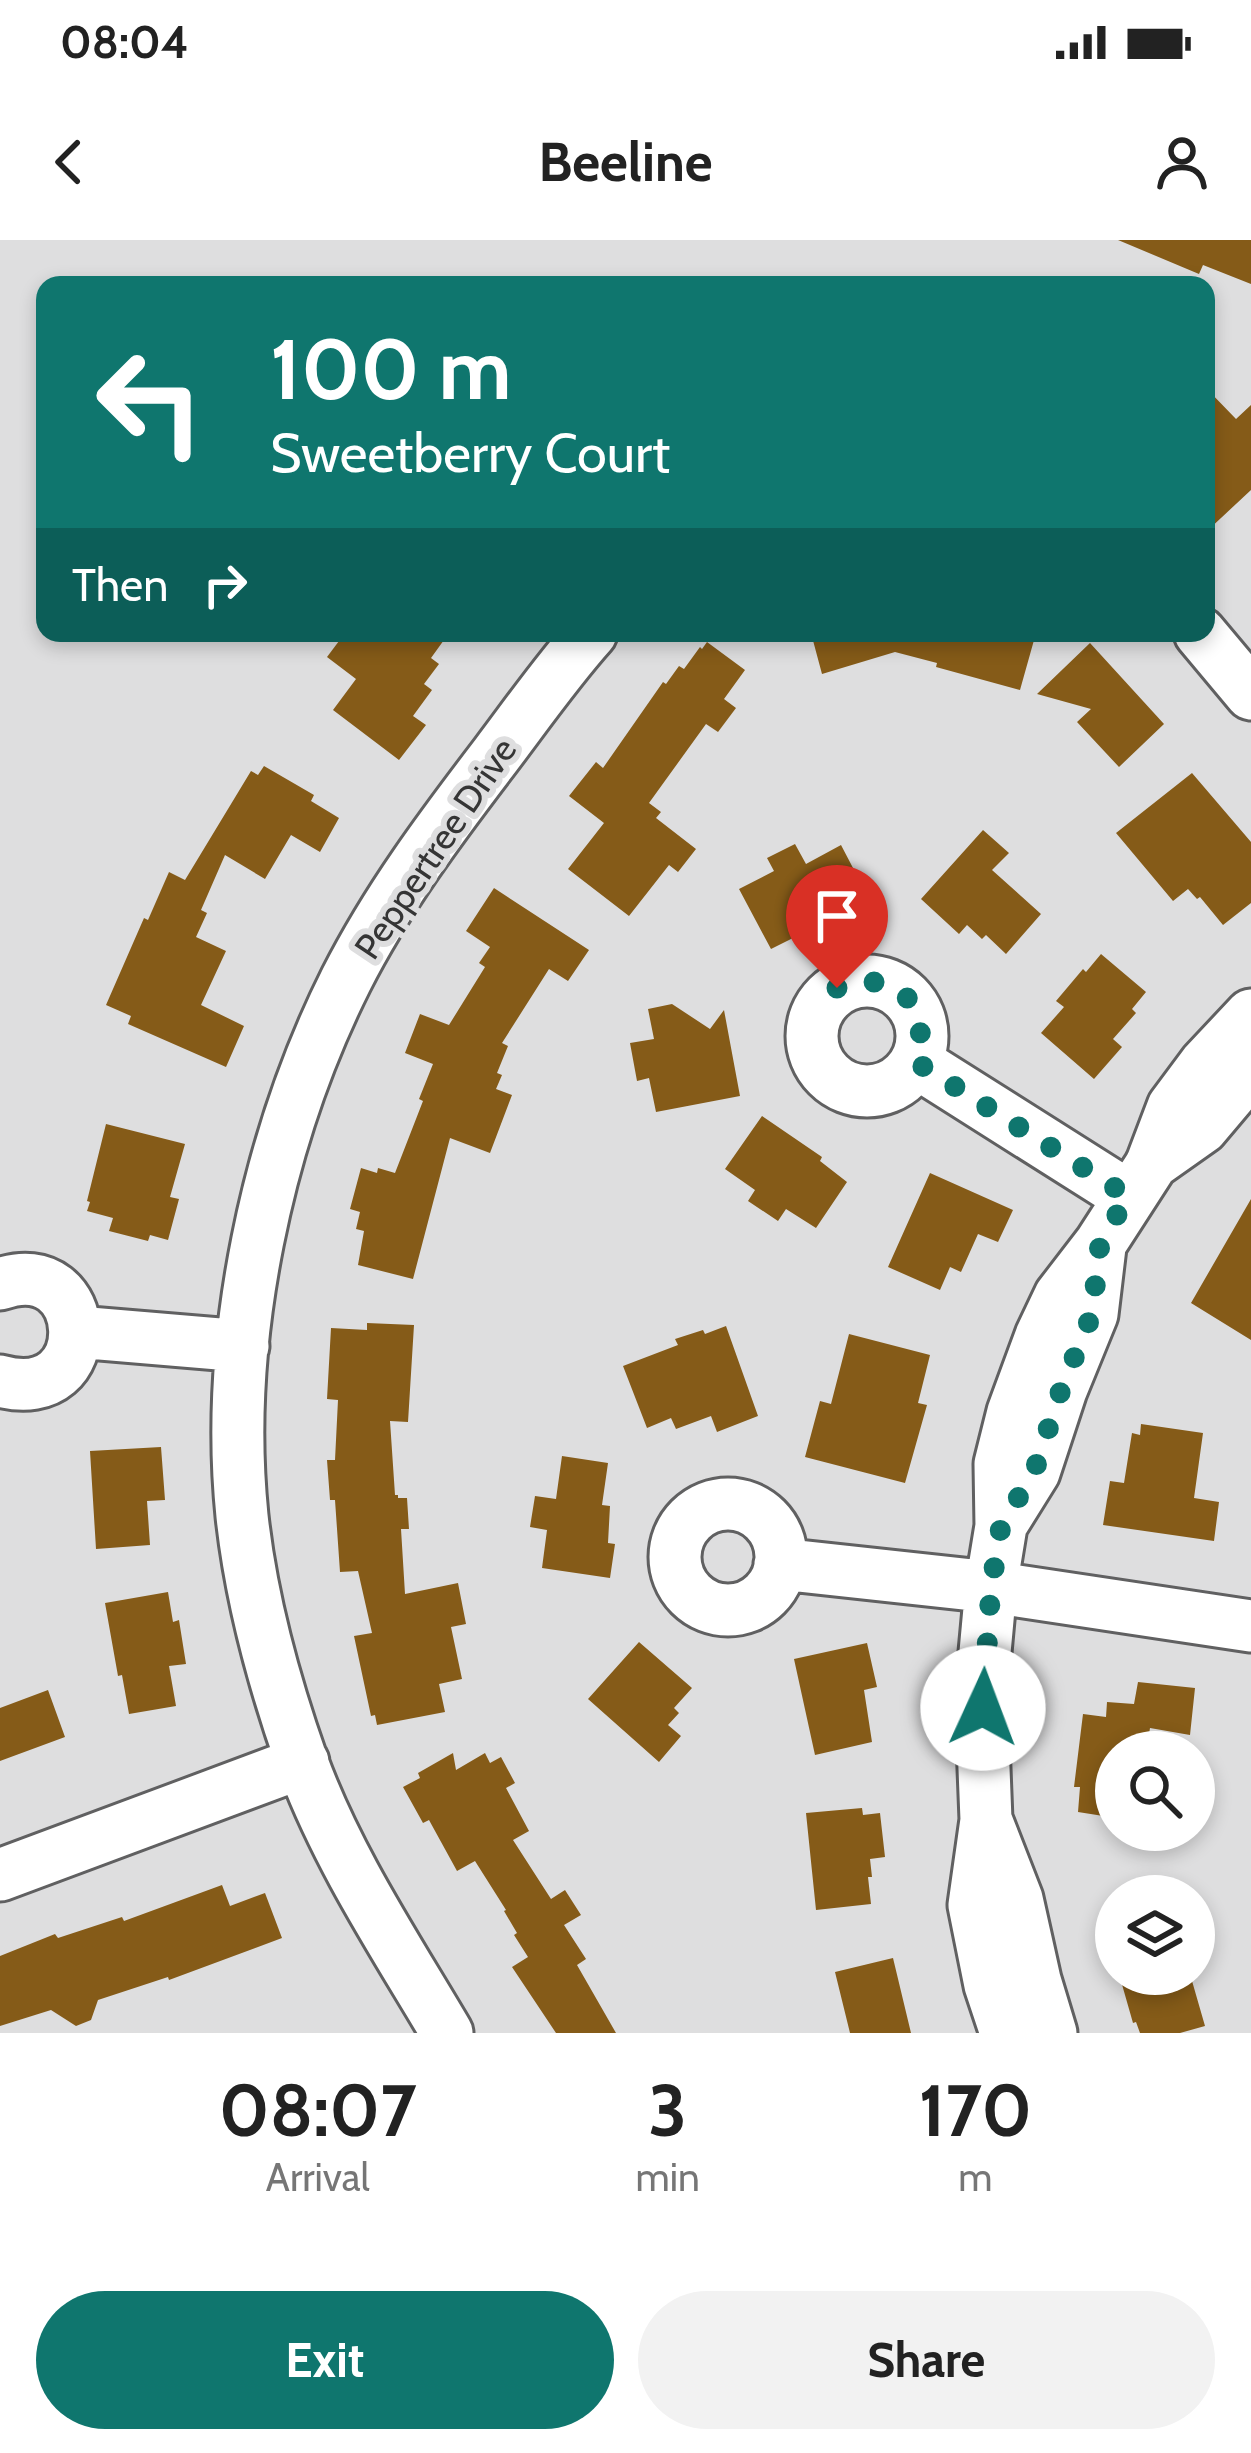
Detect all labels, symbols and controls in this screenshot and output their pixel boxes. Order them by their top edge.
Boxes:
text: 08:04 [60,15,189,69]
icon: back [36,129,102,195]
text: Beeline [538,129,713,195]
icon: person [1149,129,1215,195]
text: 100 m [270,318,512,420]
icon: left [72,324,228,480]
text: Sweetberry Court [270,420,670,486]
icon: right [192,552,258,618]
text: Then [72,558,168,612]
street label: Peppertree Drive [345,729,525,967]
pin [786,865,888,988]
icon: arrive [804,883,870,949]
position arrow [920,1645,1046,1771]
map controls [1095,1731,1215,1995]
button: search [1095,1731,1215,1851]
button: layers [1095,1875,1215,1995]
text: 08:07 [219,2067,417,2154]
text: 3 [648,2067,687,2154]
text: 170 [919,2067,1032,2154]
text: Arrival [266,2153,370,2201]
text: min [636,2153,700,2201]
text: m [958,2153,993,2201]
button: Exit [36,2291,614,2429]
button: Share [638,2291,1215,2429]

